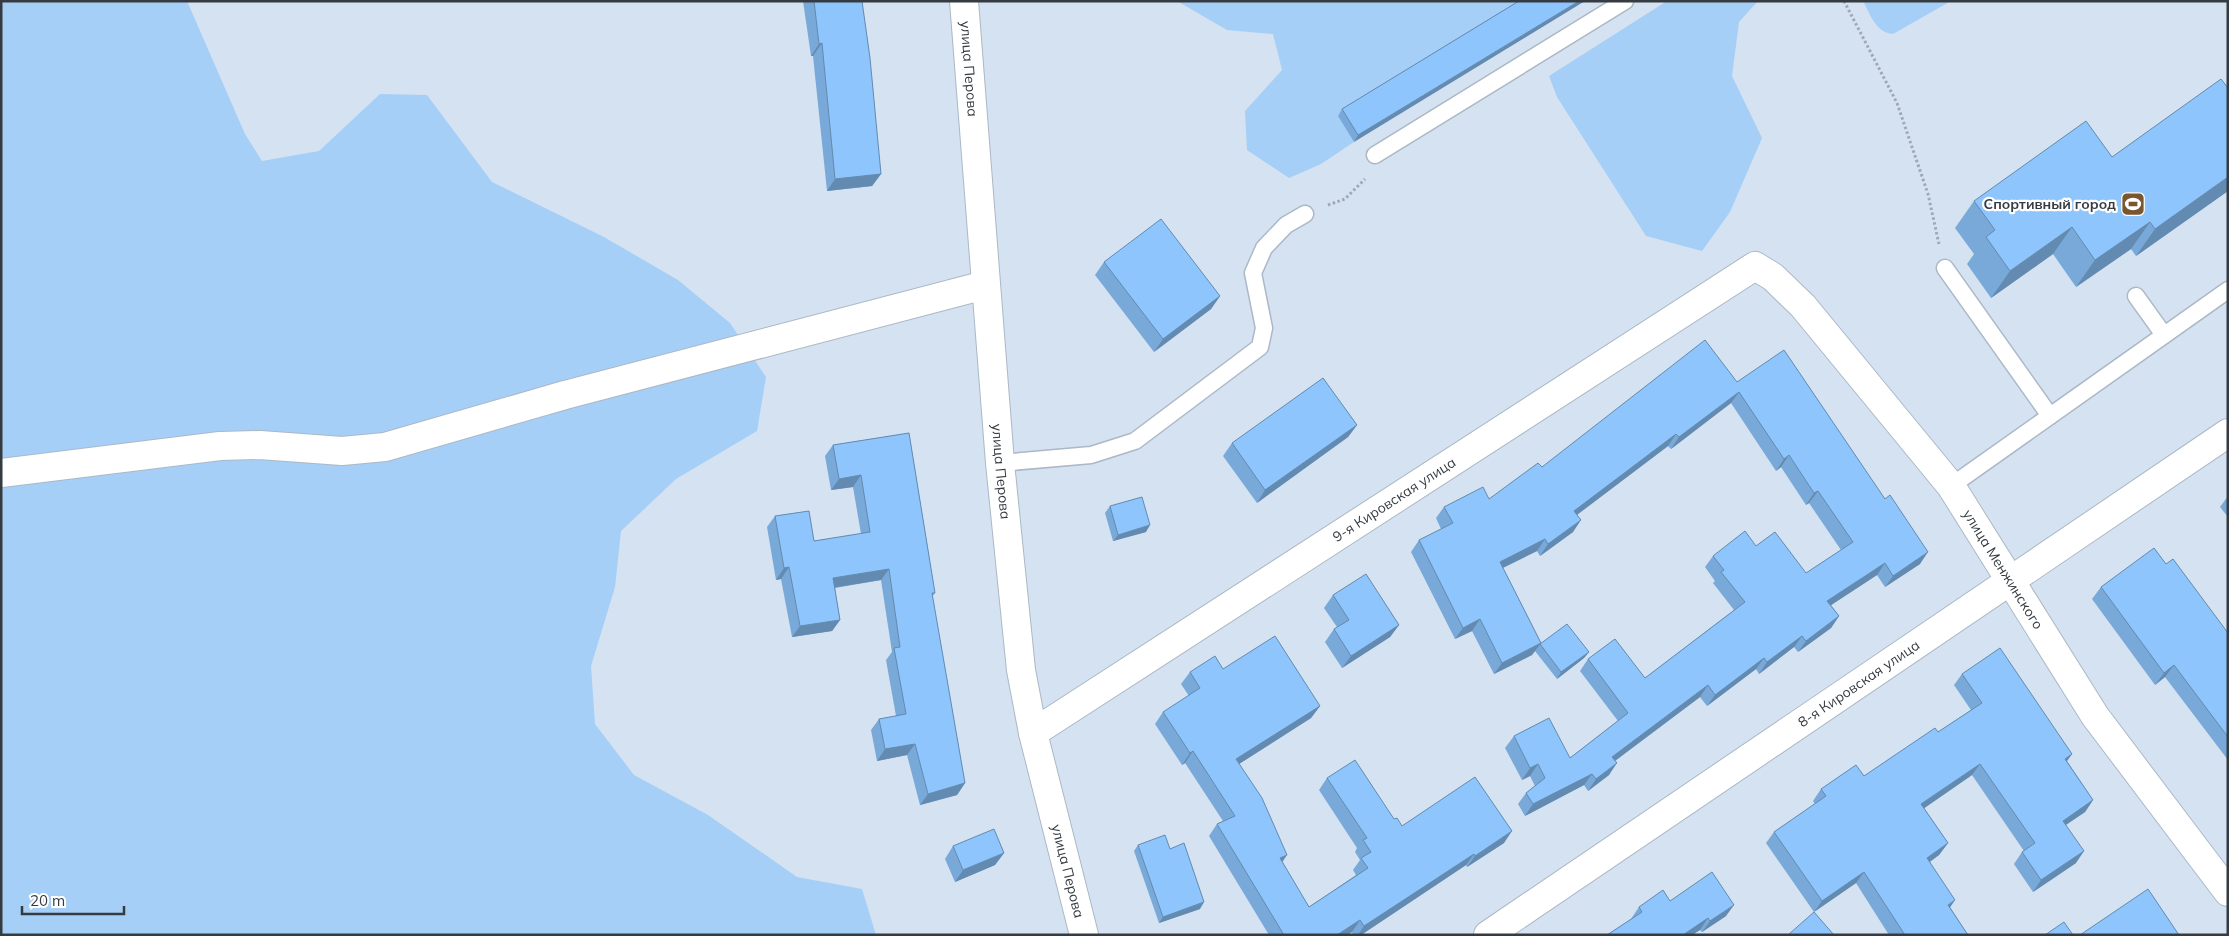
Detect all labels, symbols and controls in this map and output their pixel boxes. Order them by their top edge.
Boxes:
street label: улица Перова [957,20,982,117]
sports icon: Спортивный город [2120,191,2146,217]
place label: Спортивный город [1984,195,2116,213]
street label: улица Перова [988,423,1015,520]
street label: 9-я Кировская улица [1329,453,1459,546]
street label: улица Менжинского [1959,506,2047,632]
street label: 8-я Кировская улица [1794,636,1923,731]
street label: улица Перова [1047,822,1088,920]
scale bar [22,884,125,916]
text: 20 m [30,891,65,910]

